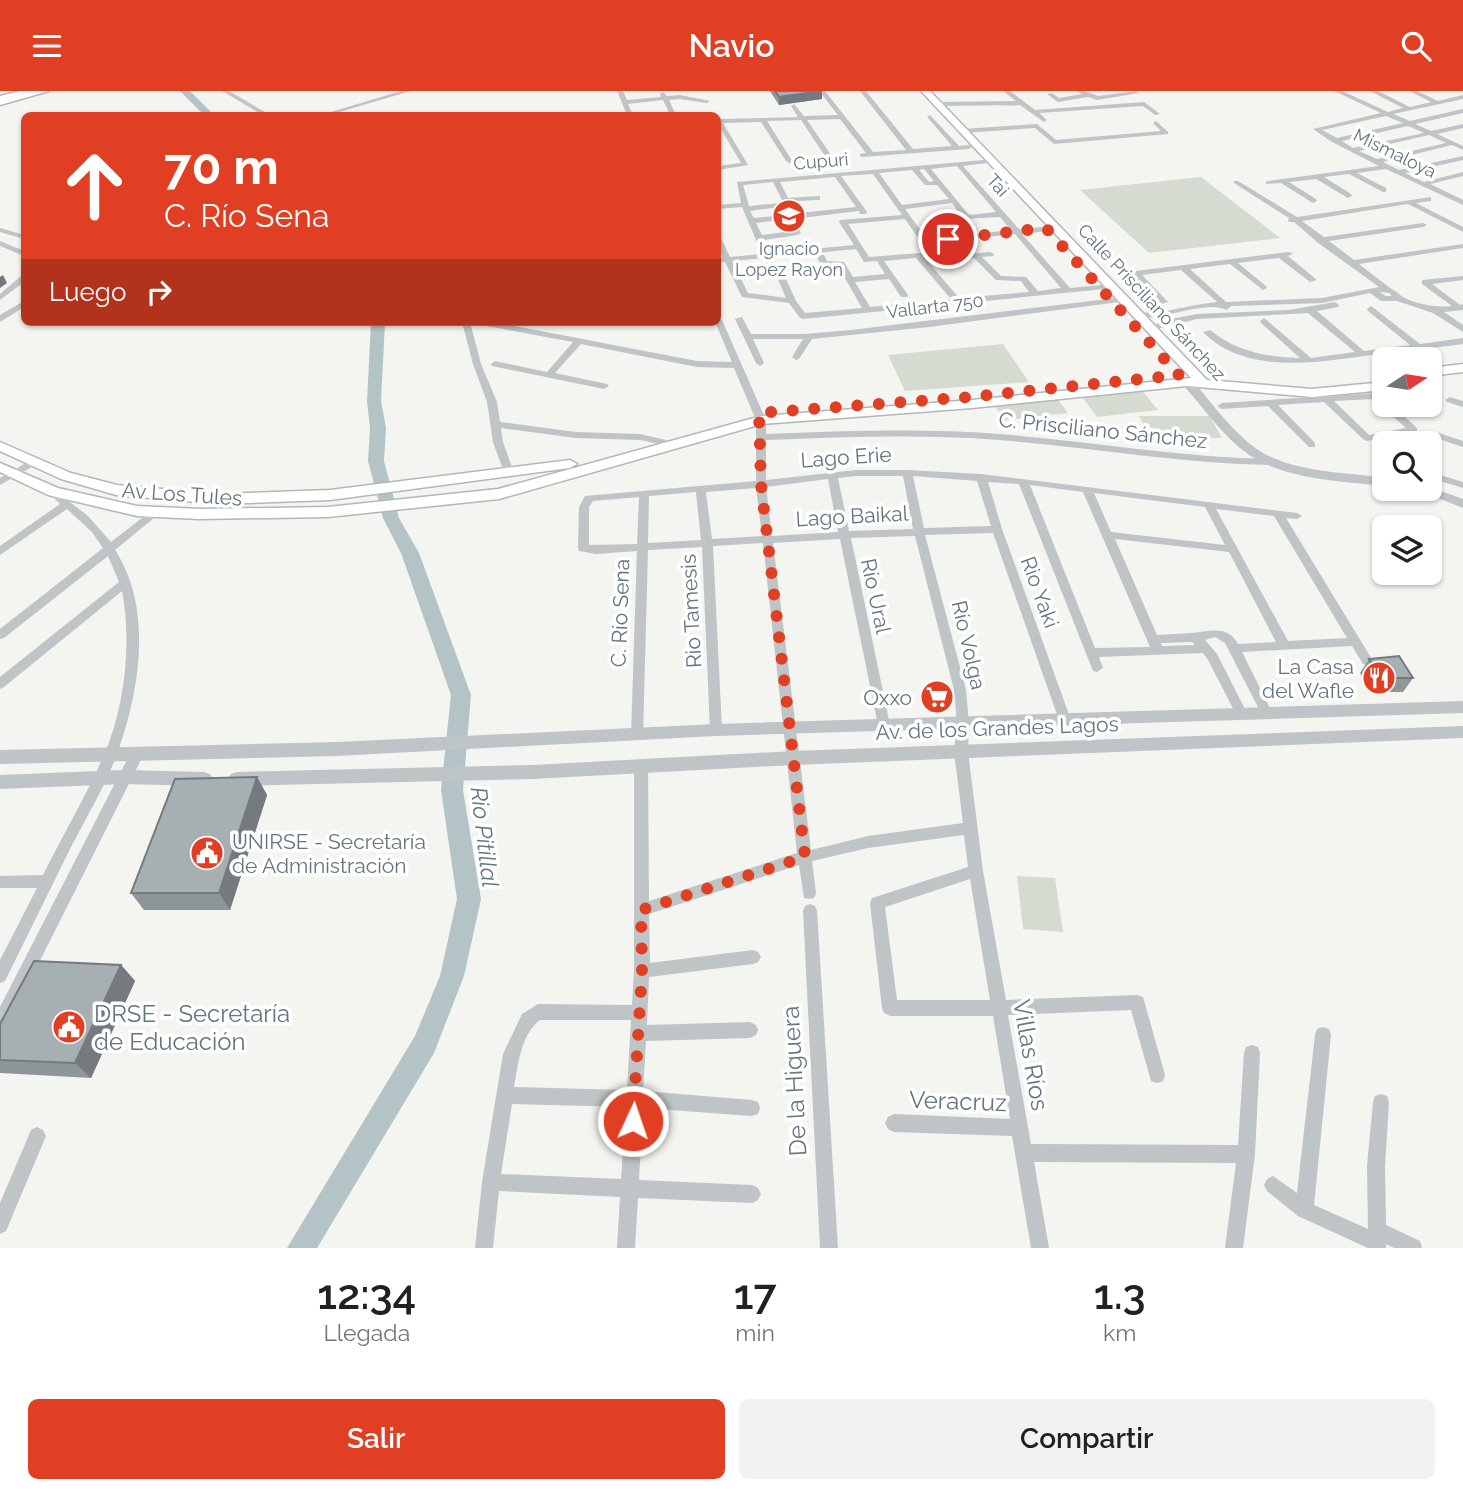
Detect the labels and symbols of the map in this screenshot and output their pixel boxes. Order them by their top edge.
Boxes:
street label: Mismaloya [1350,124,1440,182]
street label: Cupuri [793,148,849,174]
street label: Tai [983,169,1013,201]
school or university icon: Ignacio Lopez Rayon [770,197,808,235]
pin [918,209,978,269]
street label: Calle Prisciliano Sánchez [1074,219,1230,385]
place label: Ignacio Lopez Rayon [735,238,843,280]
street label: Vallarta 750 [885,290,985,322]
north arrow [1372,347,1442,417]
street label: C. Prisciliano Sánchez [997,407,1209,453]
street label: Lago Erie [799,441,893,473]
street label: Av Los Tules [121,477,243,511]
street label: Lago Baikal [795,501,909,531]
street label: Rio Tamesis [676,553,706,669]
street label: Rio Yaki [1016,553,1064,631]
street label: Río Ural [856,556,896,636]
street label: C. Río Sena [606,558,634,668]
street label: Río Volga [947,598,991,692]
place label: La Casa del Wafle [1262,654,1354,703]
restaurant icon: La Casa del Wafle [1360,659,1398,697]
supermarket icon: Oxxo [918,678,956,716]
place label: Oxxo [863,685,912,710]
street label: Av. de los Grandes Lagos [875,711,1119,745]
water label: Rio Pitillal [465,785,505,889]
place label: UNIRSE - Secretaría de Administración [232,829,426,878]
public building icon: UNIRSE - Secretaría de Administración [188,834,226,872]
street label: Villas Ríos [1007,997,1055,1113]
place label: DRSE - Secretaría de Educación [94,999,290,1056]
street label: De la Higuera [776,1005,812,1157]
public building icon: DRSE - Secretaría de Educación [50,1008,88,1046]
position arrow [596,1084,670,1158]
street label: Veracruz [909,1085,1007,1117]

